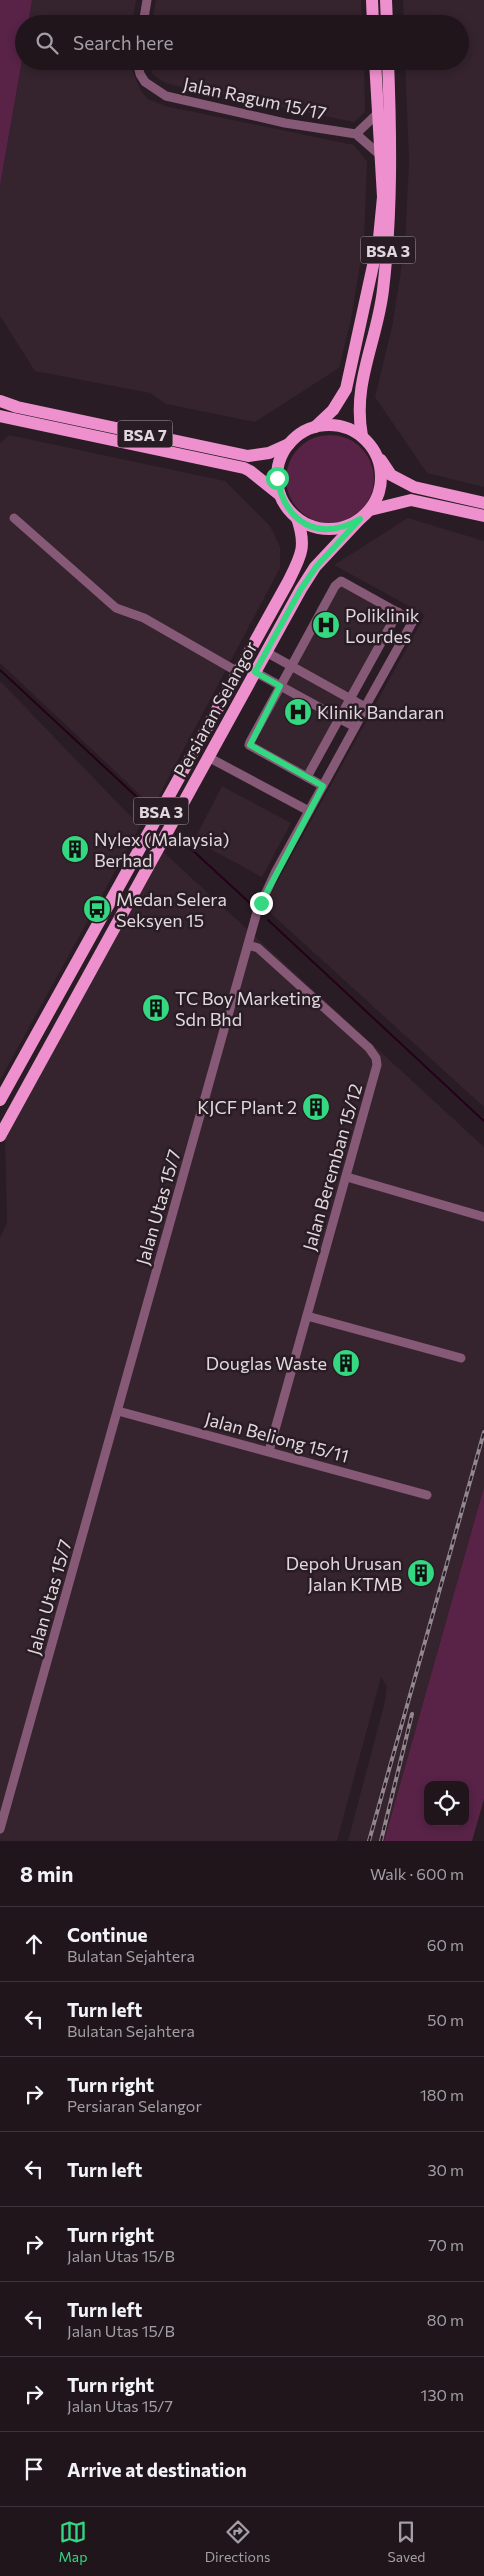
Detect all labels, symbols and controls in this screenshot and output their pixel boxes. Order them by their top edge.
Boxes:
search box [15,15,469,70]
icon: search [33,29,61,57]
text: Search here [73,31,173,54]
street label: Jalan Ragum 15/17 [181,72,329,124]
road number: BSA 3 [360,236,416,264]
road number: BSA 7 [118,420,172,448]
route start [266,467,289,490]
place label: Poliklinik Lourdes [345,604,420,647]
hospital icon: Poliklinik Lourdes [311,610,341,640]
street label: Persiaran Selangor [169,637,261,781]
hospital icon: Klinik Bandaran [283,697,313,727]
place label: Klinik Bandaran [317,701,444,723]
road number: BSA 3 [134,798,188,824]
place label: Nylex (Malaysia) Berhad [94,828,230,871]
building icon: Nylex (Malaysia) Berhad [60,834,90,864]
place label: Medan Selera Seksyen 15 [116,888,227,931]
route end [250,892,273,915]
bus stop icon: Medan Selera Seksyen 15 [82,894,112,924]
place label: TC Boy Marketing Sdn Bhd [175,987,321,1030]
building icon: TC Boy Marketing Sdn Bhd [141,993,171,1023]
street label: Jalan Beremban 15/12 [298,1081,366,1253]
building icon: KJCF Plant 2 [301,1092,331,1122]
place label: KJCF Plant 2 [197,1096,297,1118]
street label: Jalan Utas 15/7 [131,1147,185,1267]
building icon: Douglas Waste [331,1348,361,1378]
place label: Douglas Waste [206,1352,327,1374]
street label: Jalan Beliong 15/11 [203,1407,351,1467]
street label: Jalan Utas 15/7 [22,1537,76,1657]
place label: Depoh Urusan Jalan KTMB [286,1552,402,1595]
building icon: Depoh Urusan Jalan KTMB [406,1558,436,1588]
map controls [424,1781,469,1826]
button: locate [424,1781,469,1826]
text: 8 min [20,1861,73,1886]
text: Walk · 600 m [370,1864,464,1883]
text: Continue [67,1923,147,1946]
icon: ahead [20,1930,48,1958]
text: 60 m [427,1935,464,1954]
text: Bulatan Sejahtera [67,1946,195,1965]
text: Turn left [67,1998,142,2021]
icon: left [20,2005,48,2033]
text: 50 m [427,2010,464,2029]
text: Bulatan Sejahtera [67,2021,195,2040]
text: Turn right [67,2073,154,2096]
icon: right [20,2080,48,2108]
text: 180 m [420,2085,464,2104]
text: Persiaran Selangor [67,2096,202,2115]
icon: left [20,2155,48,2183]
text: Turn left [67,2158,142,2181]
text: 30 m [427,2160,464,2179]
text: Turn right [67,2223,154,2246]
icon: right [20,2230,48,2258]
text: 70 m [428,2235,464,2254]
text: Jalan Utas 15/B [67,2246,175,2265]
text: Turn left [67,2298,142,2321]
icon: left [20,2305,48,2333]
text: 80 m [427,2310,464,2329]
text: Jalan Utas 15/B [67,2321,175,2340]
text: Turn right [67,2373,154,2396]
icon: right [20,2380,48,2408]
text: 130 m [421,2385,464,2404]
text: Jalan Utas 15/7 [67,2396,173,2415]
icon: arrive [20,2455,48,2483]
text: Arrive at destination [67,2458,247,2481]
tab: Map [59,2518,87,2565]
tab: Directions [205,2518,270,2565]
tab: Saved [388,2518,425,2565]

